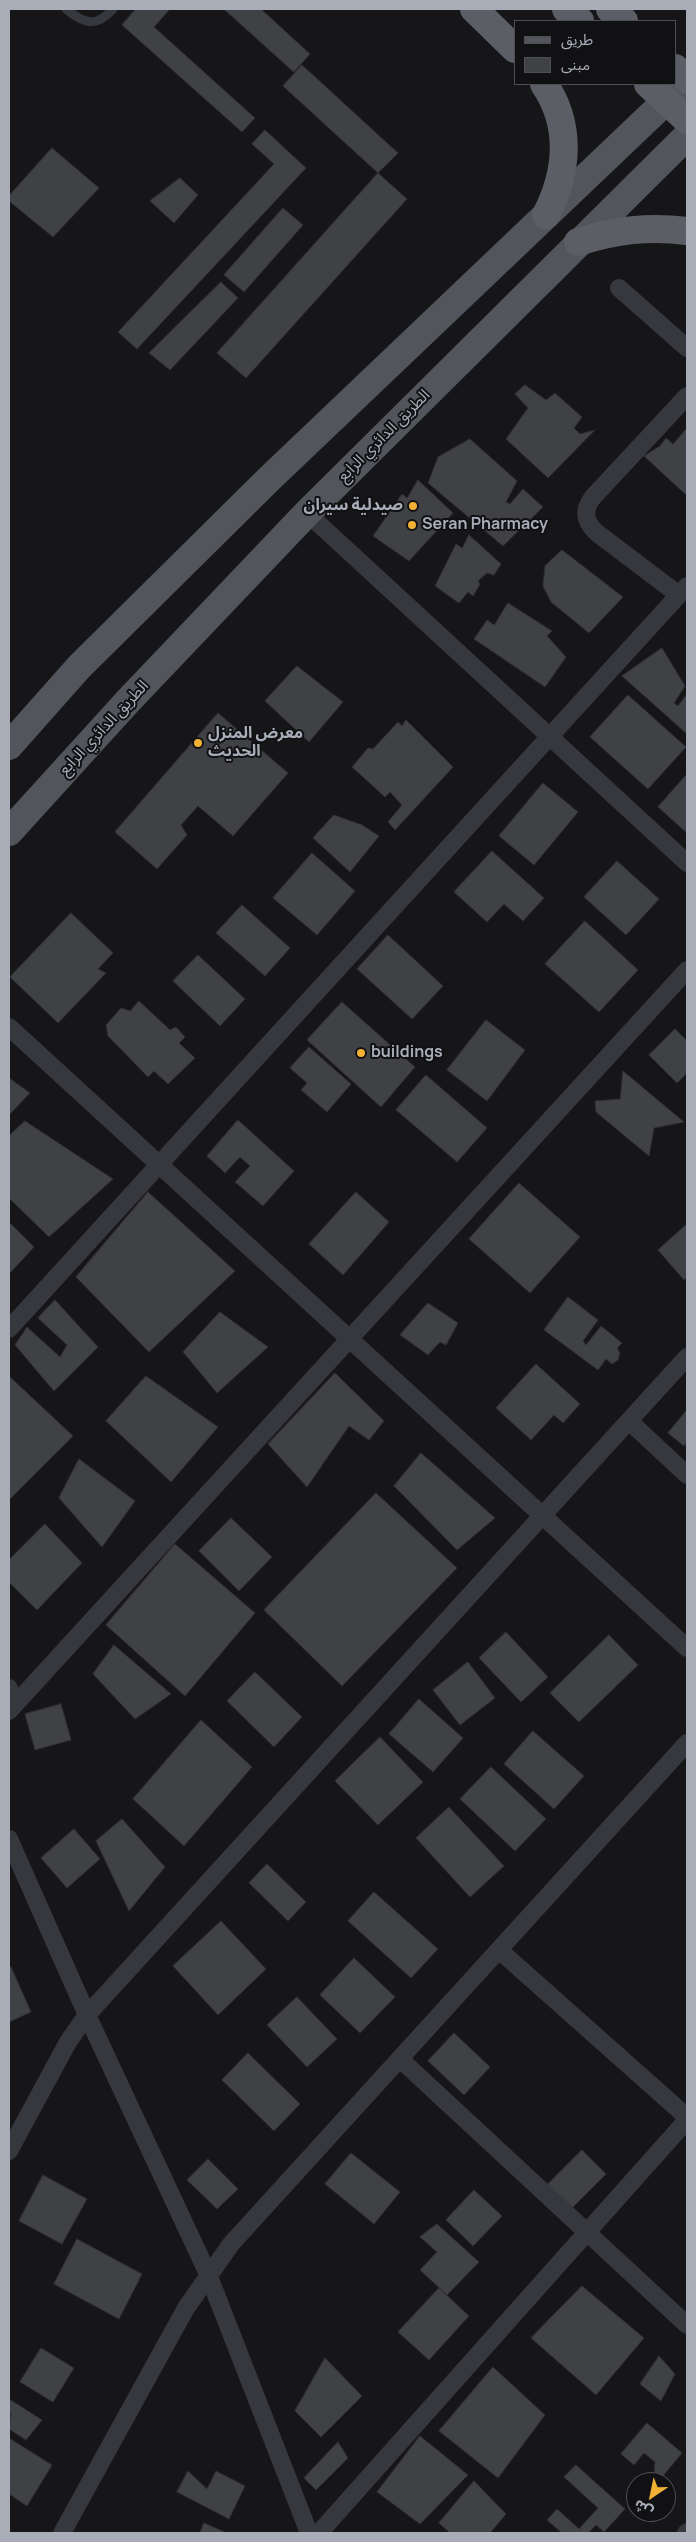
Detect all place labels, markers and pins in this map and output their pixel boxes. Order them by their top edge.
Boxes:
place label: صيدلية سيران [304,496,403,516]
marker: صيدلية سيران [407,500,419,512]
place label: Seran Pharmacy [422,515,548,535]
marker: Seran Pharmacy [406,519,418,531]
place label: معرض المنزل الحديث [208,724,303,762]
marker: معرض المنزل الحديث [192,737,204,749]
place label: buildings [371,1043,443,1063]
marker: buildings [355,1047,367,1059]

